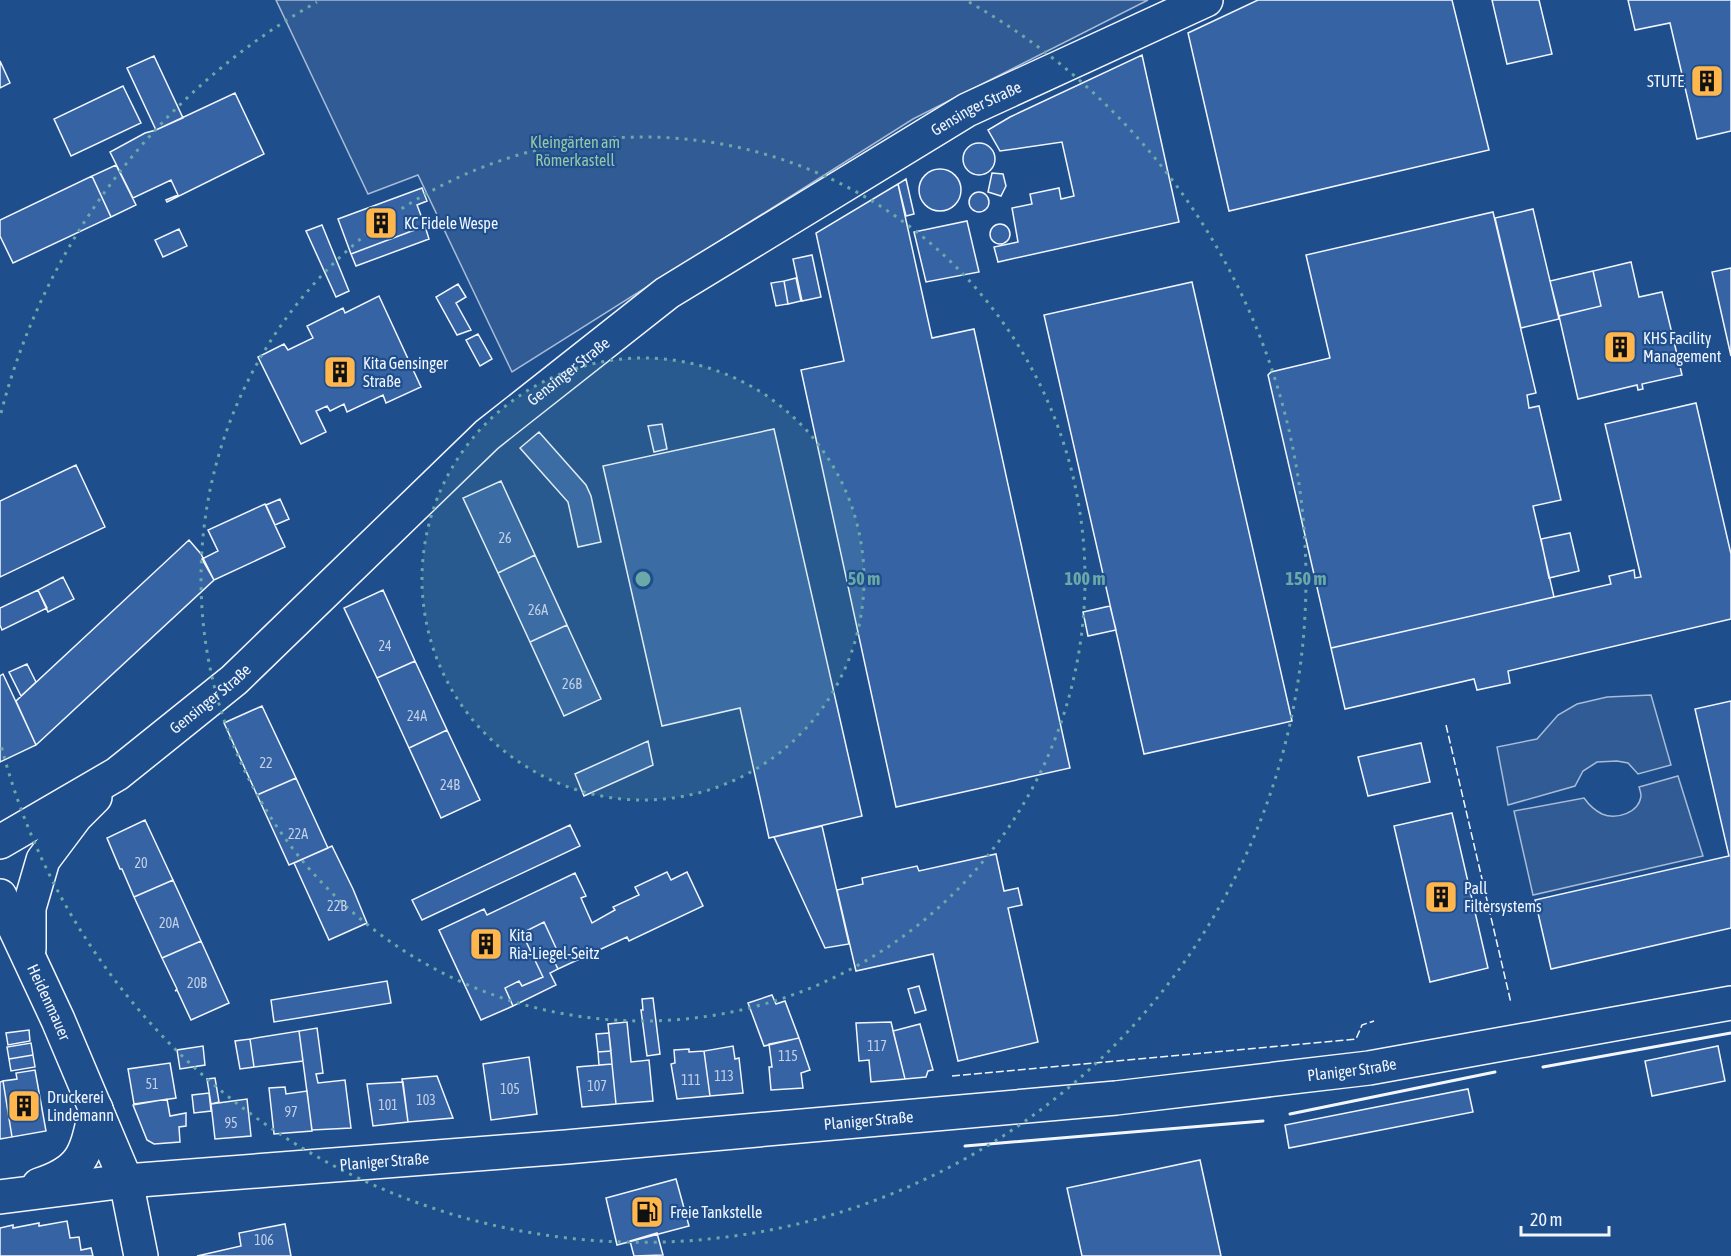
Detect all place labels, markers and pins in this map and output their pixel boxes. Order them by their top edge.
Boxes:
building icon: STUTE [1689,63,1725,99]
place label: STUTE [1647,72,1684,90]
building icon: KC Fidele Wespe [363,205,399,241]
place label: KC Fidele Wespe [404,214,498,233]
building icon: KHS Facility Management [1602,329,1638,365]
place label: KHS Facility Management [1643,329,1722,366]
building icon: Kita Gensinger Straße [322,354,358,390]
place label: Kita Gensinger Straße [363,354,448,390]
centre of rings [633,569,653,589]
building icon: Pall Filtersystems [1423,879,1459,915]
place label: Pall Filtersystems [1464,879,1542,916]
building icon: Kita Ria-Liegel-Seitz [468,926,504,962]
place label: Kita Ria-Liegel-Seitz [509,926,600,963]
building icon: Druckerei Lindemann [6,1088,42,1124]
place label: Druckerei Lindemann [47,1088,114,1124]
fuel station icon: Freie Tankstelle [629,1194,665,1230]
place label: Freie Tankstelle [670,1203,762,1221]

